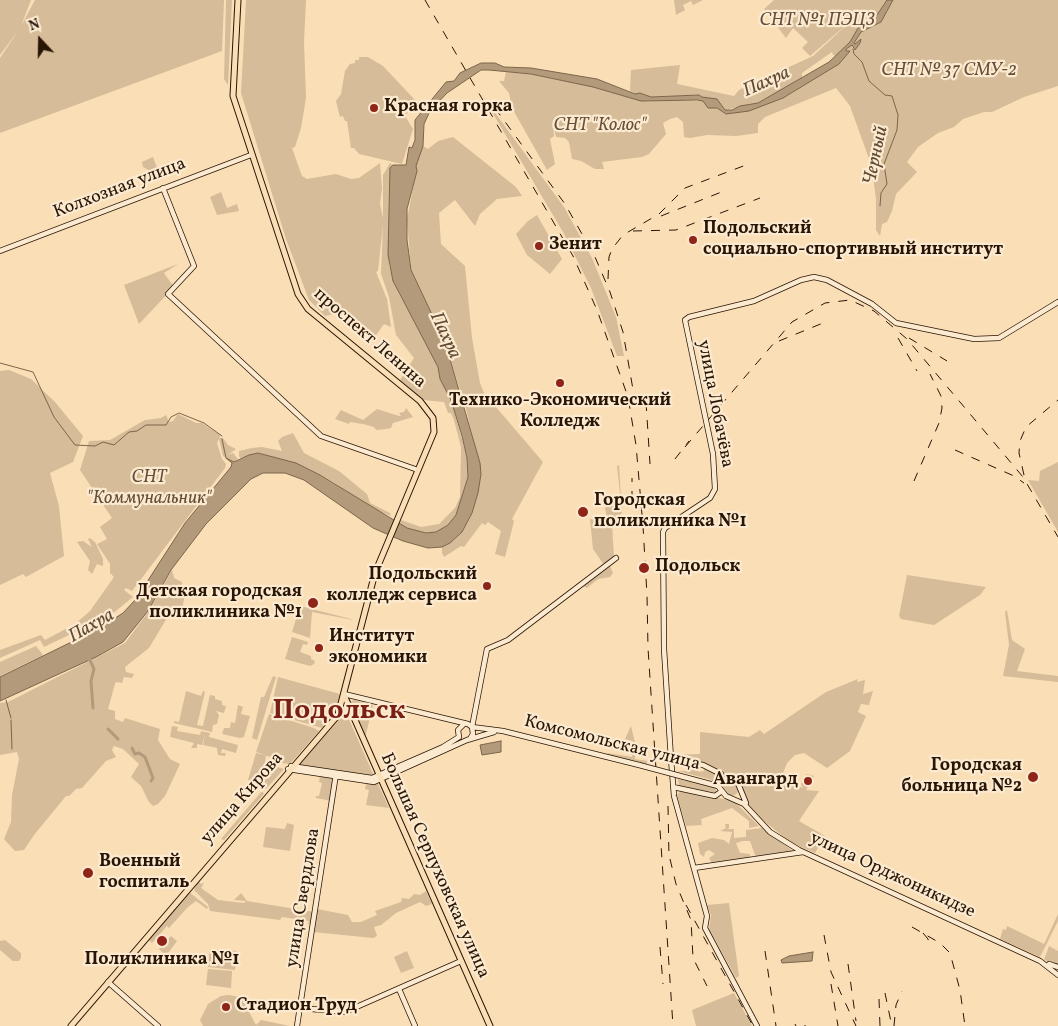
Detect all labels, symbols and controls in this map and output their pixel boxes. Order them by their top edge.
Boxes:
park label: СНТ №1 ПЭЦЗ [759,11,875,33]
north arrow [15,15,65,65]
text: N [26,15,43,36]
park label: СНТ № 37 СМУ-2 [881,61,1017,83]
water label: Пахра [740,63,794,103]
place label: Красная горка [384,97,513,119]
marker: Красная горка [368,102,380,114]
park label: СНТ "Колос" [553,116,647,138]
water label: Черный [860,124,894,188]
street label: Колхозная улица [51,154,189,224]
place label: Подольский социально-спортивный институт [703,219,1003,262]
marker: Подольский социально-спортивный институт [687,234,699,246]
place label: Зенит [549,235,602,257]
marker: Зенит [533,240,545,252]
street label: проспект Ленина [308,284,430,394]
water label: Пахра [423,309,465,363]
street label: улица Лобачёва [691,338,737,470]
marker: Технико-Экономический Колледж [554,377,566,389]
place label: Технико-Экономический Колледж [449,391,671,434]
park label: СНТ "Коммунальник" [86,468,212,510]
place label: Городская поликлиника №1 [594,491,747,534]
marker: Городская поликлиника №1 [576,505,590,519]
place label: Подольск [655,557,740,579]
marker: Подольск [637,561,651,575]
place label: Подольский колледж сервиса [327,565,477,608]
marker: Подольский колледж сервиса [481,580,493,592]
place label: Детская городская поликлиника №1 [136,582,302,624]
marker: Детская городская поликлиника №1 [306,596,320,610]
water label: Пахра [65,605,119,649]
place label: Институт экономики [329,627,427,670]
marker: Институт экономики [313,642,325,654]
district label: Подольск [273,696,405,730]
street label: Комсомольская улица [522,712,702,776]
street label: улица Кирова [197,749,289,849]
street label: Большая Серпуховская улица [374,750,494,982]
place label: Городская больница №2 [901,756,1022,799]
place label: Авангард [713,770,798,792]
marker: Городская больница №2 [1026,770,1040,784]
marker: Авангард [802,775,814,787]
street label: улица Свердлова [282,827,326,969]
street label: улица Орджоникидзе [806,828,978,924]
place label: Военный госпиталь [99,852,190,894]
marker: Военный госпиталь [81,866,95,880]
marker: Поликлиника №1 [155,934,169,948]
place label: Поликлиника №1 [85,950,239,972]
place label: Стадион Труд [236,996,357,1018]
marker: Стадион Труд [220,1001,232,1013]

